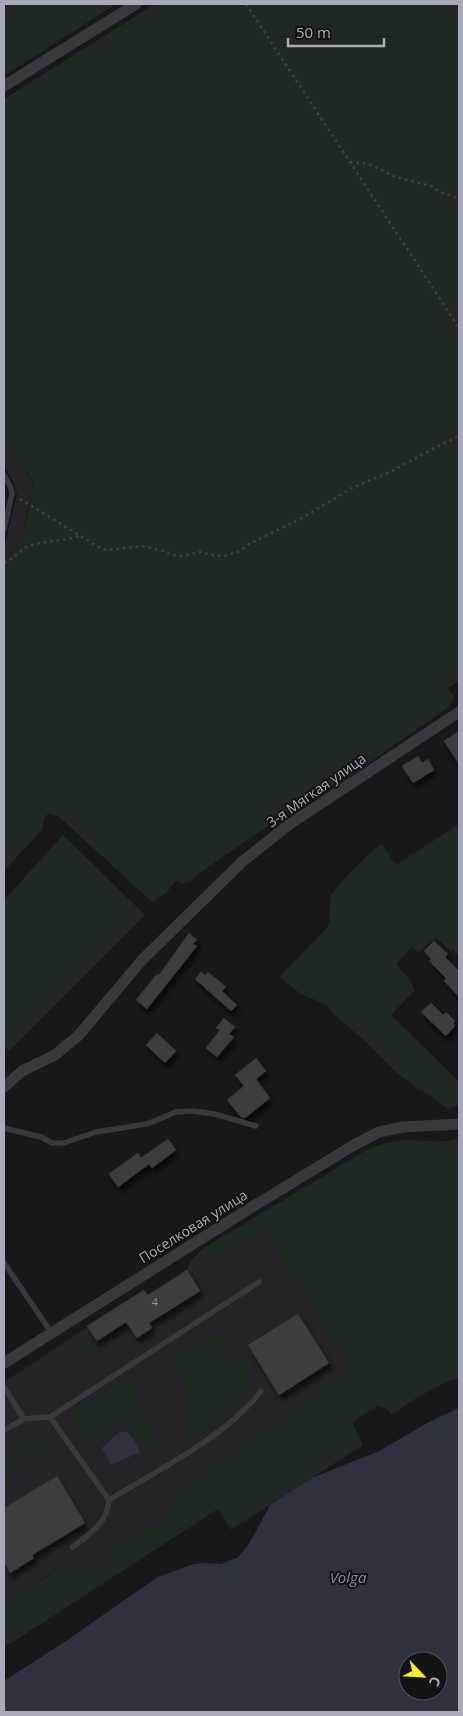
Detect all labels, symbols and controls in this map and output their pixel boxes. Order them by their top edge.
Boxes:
scale bar [288,15,384,47]
text: 50 m [296,22,331,42]
street label: 3-я Мягкая улица [263,749,369,831]
street label: Поселковая улица [135,1185,251,1267]
house number: 4 [152,1294,159,1309]
water label: Volga [330,1567,367,1587]
north arrow [398,1651,448,1701]
text: С [425,1674,446,1690]

